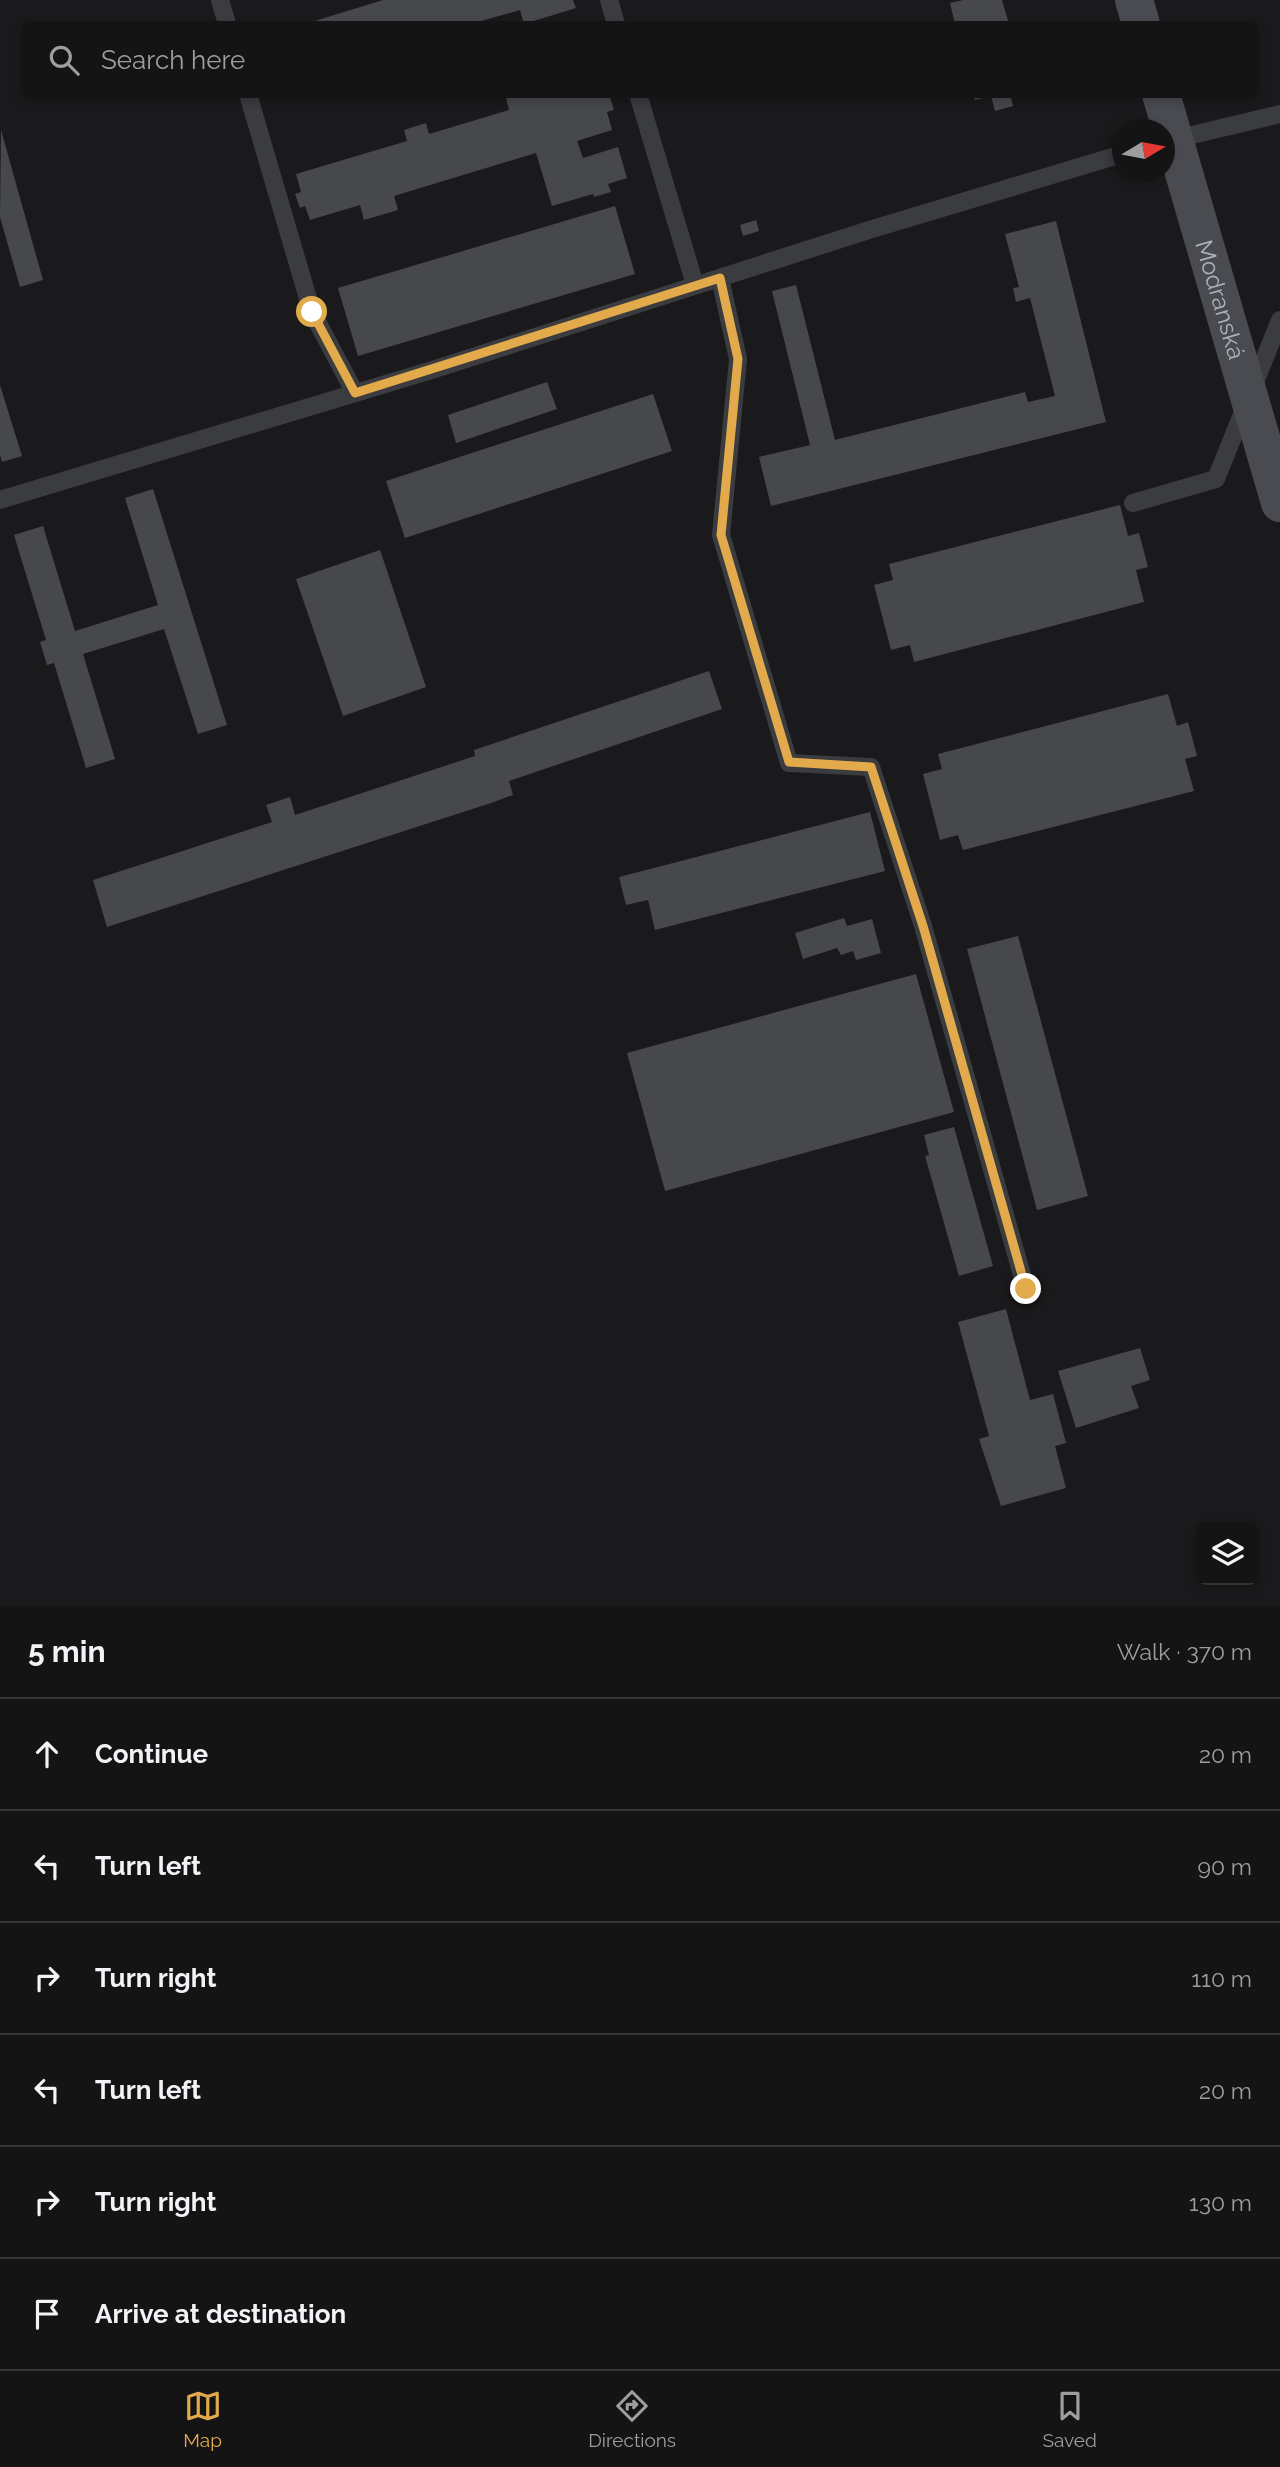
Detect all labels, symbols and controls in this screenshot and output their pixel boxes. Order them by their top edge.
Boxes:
search box [21,21,1259,98]
icon: search [45,41,83,79]
text: Search here [101,45,245,75]
north arrow [1112,119,1175,182]
street label: Modranská [1190,236,1252,363]
route start [296,296,327,327]
route end [1010,1273,1041,1304]
map controls [1196,1522,1259,1585]
button: layers [1196,1522,1259,1585]
text: 5 min [28,1634,106,1669]
text: Walk · 370 m [1117,1638,1252,1665]
icon: ahead [28,1735,66,1773]
text: Continue [95,1739,208,1769]
text: 20 m [1199,1741,1252,1768]
icon: left [28,1847,66,1885]
text: Turn left [95,1851,201,1881]
text: 90 m [1197,1853,1252,1880]
icon: right [28,1959,66,1997]
text: Turn right [95,1963,216,1993]
text: 110 m [1191,1965,1252,1992]
icon: left [28,2071,66,2109]
text: Turn left [95,2075,201,2105]
text: 20 m [1199,2077,1252,2104]
icon: right [28,2183,66,2221]
text: Turn right [95,2187,216,2217]
text: 130 m [1189,2189,1252,2216]
icon: arrive [28,2295,66,2333]
text: Arrive at destination [95,2299,346,2329]
tab: Map [183,2387,222,2451]
tab: Directions [588,2387,676,2451]
tab: Saved [1042,2387,1097,2451]

